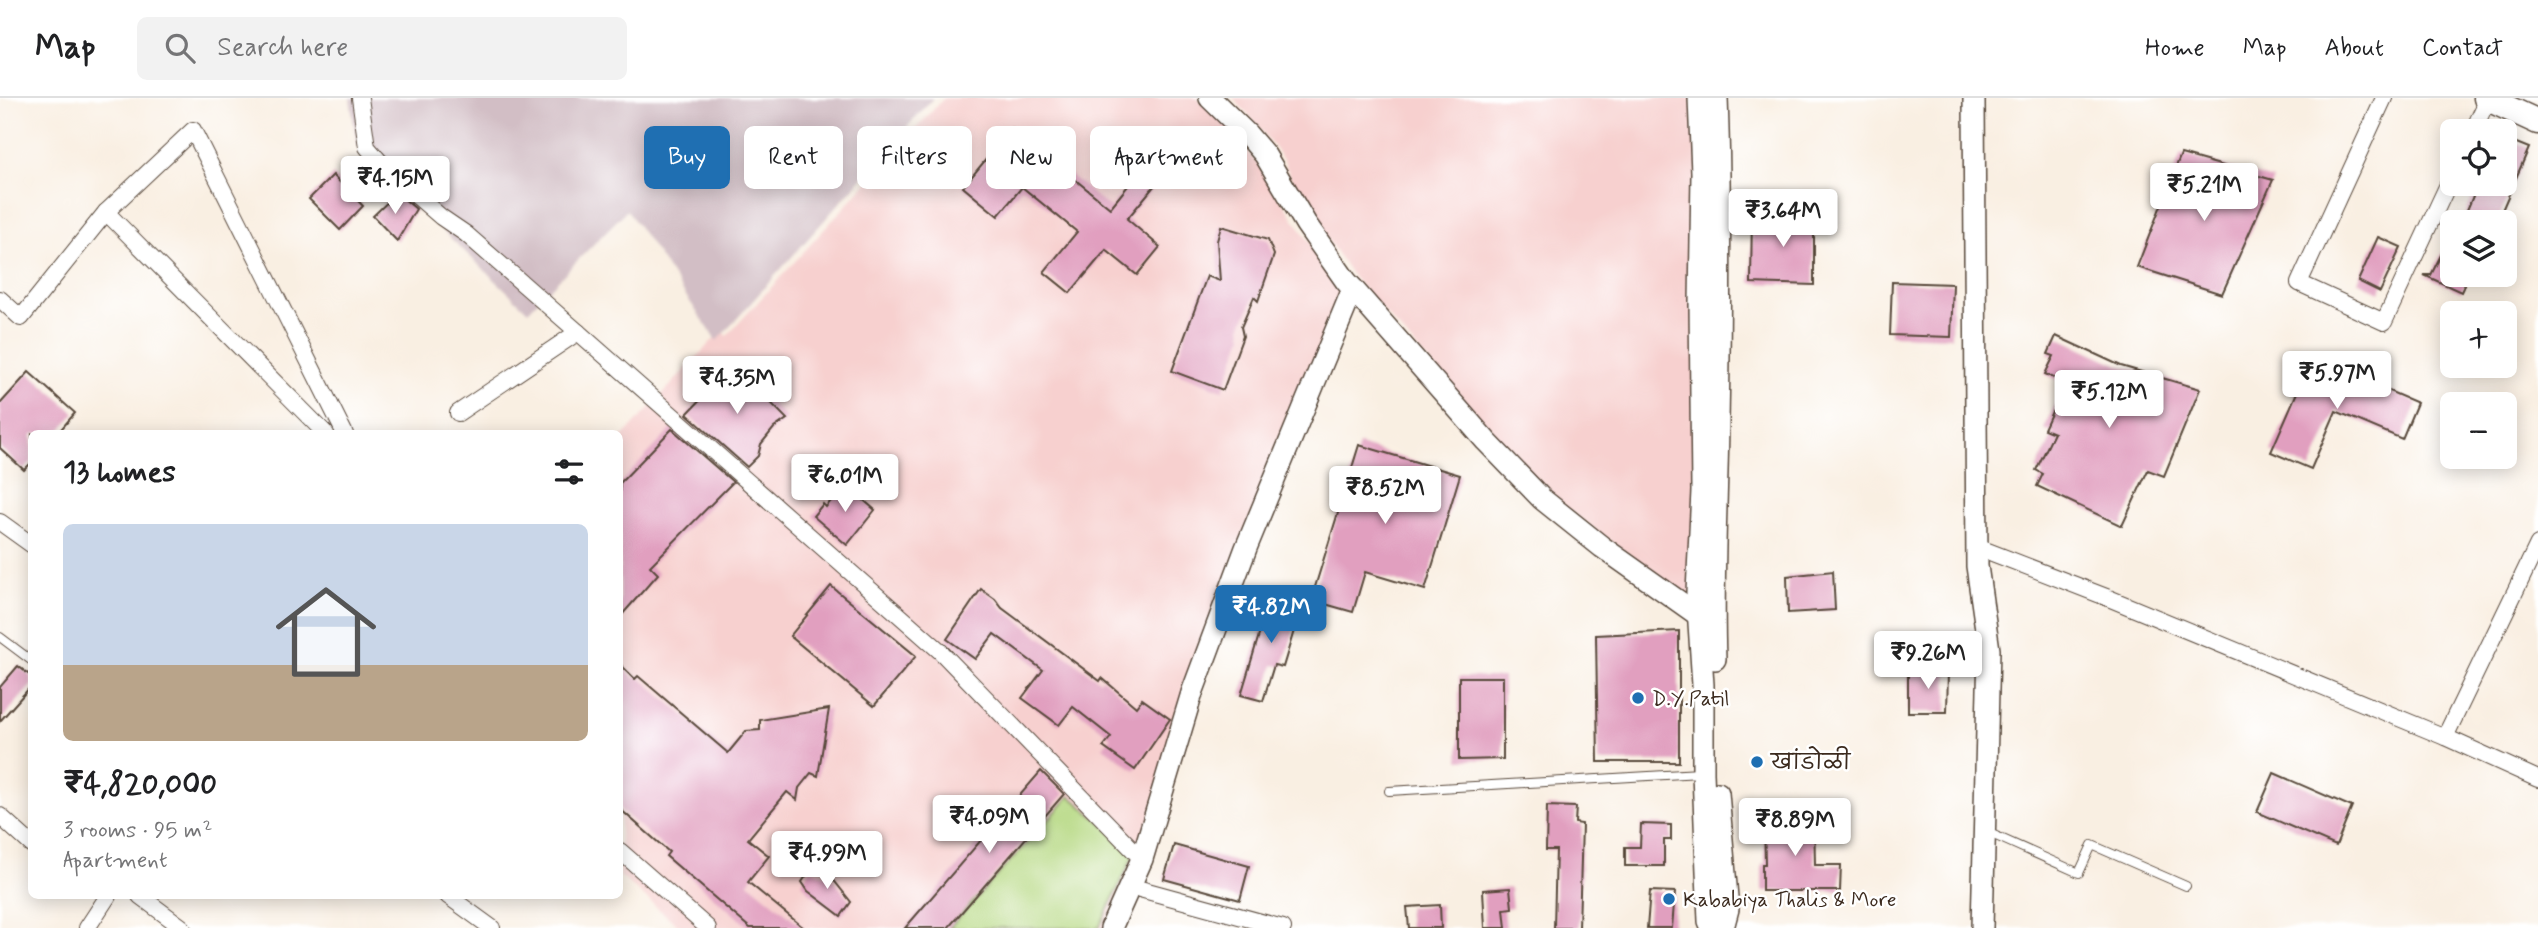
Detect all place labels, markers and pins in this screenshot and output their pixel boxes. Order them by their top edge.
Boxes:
pin: ₹4.15M [338,156,452,216]
pin: ₹5.21M [2147,164,2261,223]
pin: ₹3.64M [1726,190,1840,249]
pin: ₹5.97M [2280,352,2394,411]
pin: ₹4.35M [680,356,794,416]
pin: ₹5.12M [2052,370,2166,430]
pin: ₹6.01M [788,454,902,514]
pin: ₹8.52M [1328,466,1442,526]
pin: ₹4.82M [1214,586,1328,645]
pin: ₹9.26M [1871,632,1985,691]
place label: D.Y.Patil [1652,685,1729,713]
marker: D.Y.Patil [1630,690,1646,706]
place label: खांडोळी [1769,746,1852,777]
marker: खांडोळी [1749,754,1765,770]
pin: ₹4.09M [932,796,1046,855]
pin: ₹8.89M [1738,798,1852,858]
pin: ₹4.99M [770,832,884,891]
place label: Kababiya Thalis & More [1683,886,1897,914]
marker: Kababiya Thalis & More [1661,891,1677,907]

